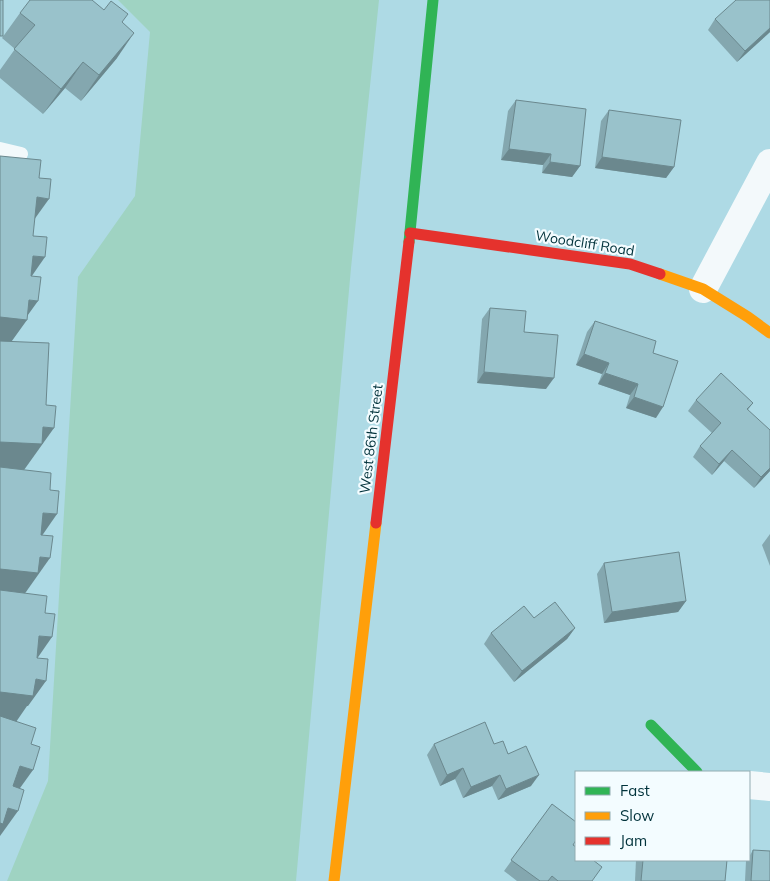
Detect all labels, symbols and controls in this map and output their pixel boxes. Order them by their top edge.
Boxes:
street label: Woodcliff Road [534,226,636,260]
street label: West 86th Street [355,383,387,495]
legend [575,771,750,861]
text: Fast [620,781,650,800]
text: Slow [620,806,654,825]
text: Jam [620,831,647,850]

